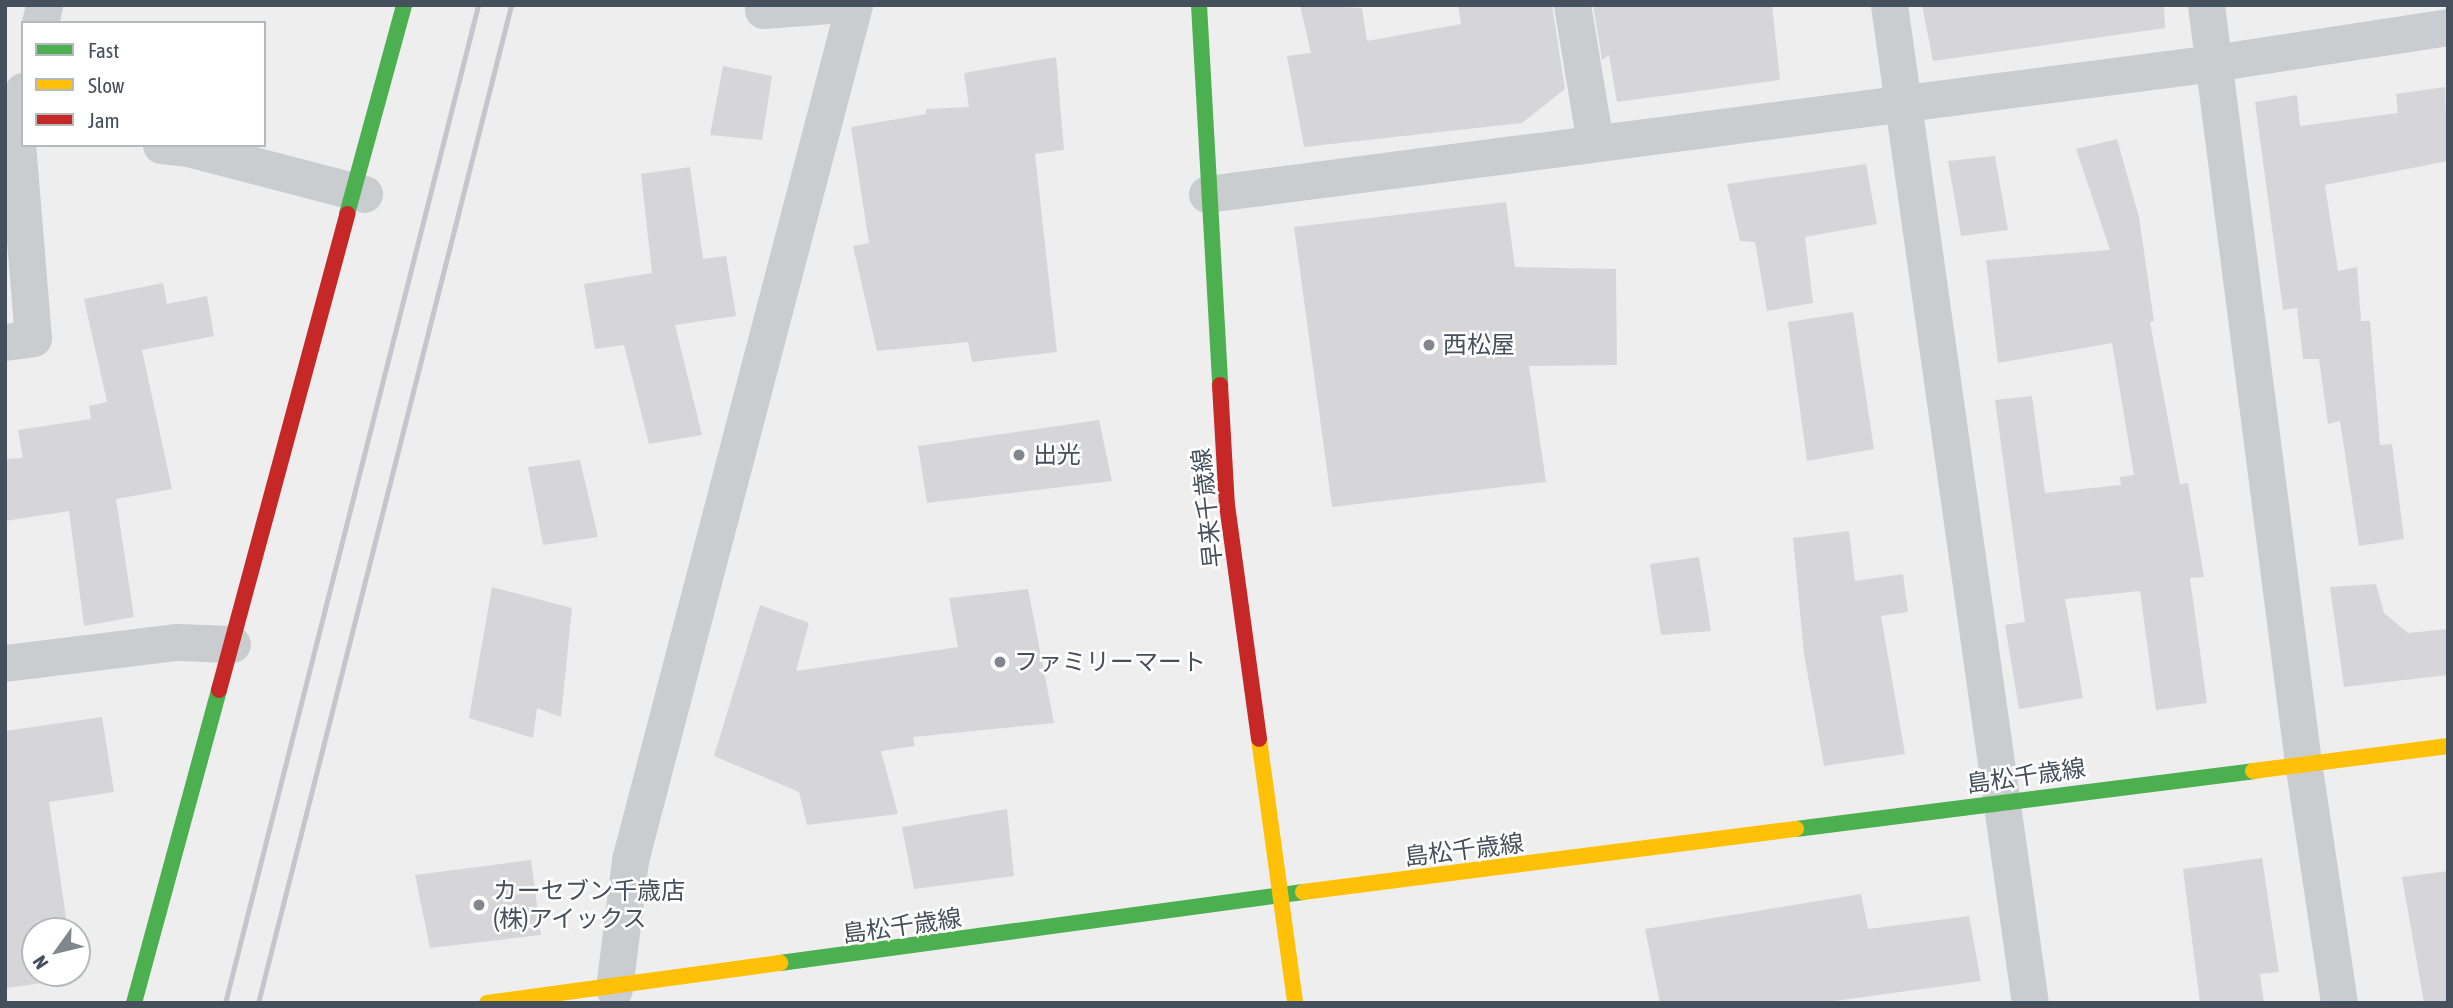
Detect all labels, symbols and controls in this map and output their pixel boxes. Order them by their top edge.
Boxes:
legend [21,21,266,147]
text: Fast [88,38,119,62]
text: Slow [88,73,124,97]
text: Jam [88,108,120,132]
place label: 西松屋 [1443,331,1515,359]
marker: 西松屋 [1421,337,1437,353]
place label: 出光 [1033,441,1081,469]
marker: 出光 [1011,447,1027,463]
street label: 早来千歳線 [1186,447,1228,569]
place label: ファミリーマート [1014,648,1206,676]
marker: ファミリーマート [992,654,1008,670]
street label: 島松千歳線 [1965,753,2087,799]
street label: 島松千歳線 [1403,828,1525,872]
place label: カーセブン千歳店 (株)アイックス [493,877,685,933]
marker: カーセブン千歳店 (株)アイックス [471,897,487,913]
street label: 島松千歳線 [841,903,963,949]
north arrow [21,917,91,987]
text: N [28,952,53,973]

